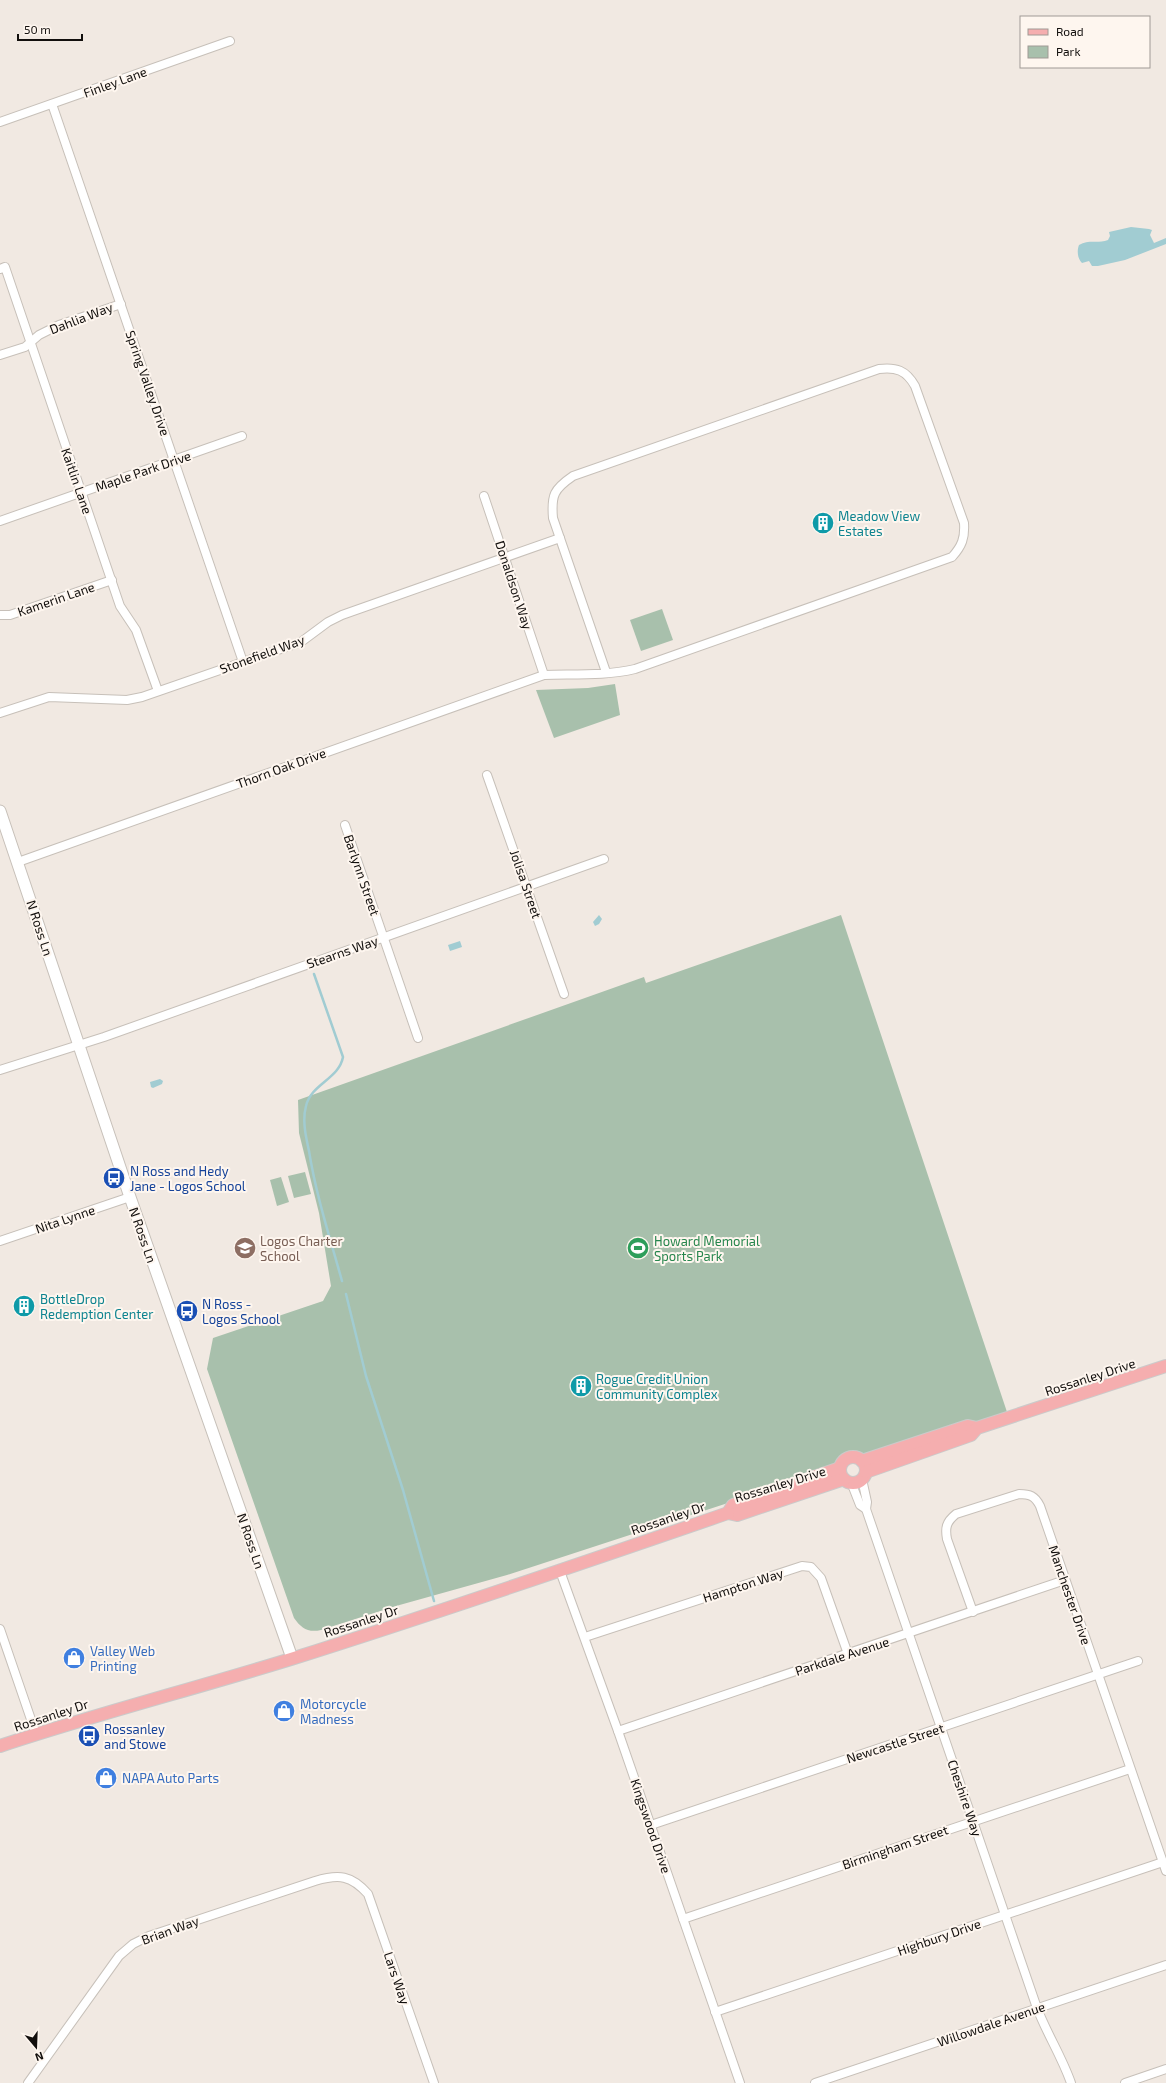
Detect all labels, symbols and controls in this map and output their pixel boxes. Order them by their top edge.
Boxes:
scale bar [18,16,82,42]
legend [1020,16,1150,68]
text: 50 m [24,22,51,36]
text: Road [1056,24,1084,38]
text: Park [1056,44,1081,58]
street label: Finley Lane [81,63,149,101]
street label: Dahlia Way [47,299,115,337]
street label: Spring Valley Drive [122,328,174,438]
street label: Kaitlin Lane [58,446,96,516]
street label: Maple Park Drive [93,447,193,495]
place label: Meadow View Estates [838,508,920,539]
building icon: Meadow View Estates [810,510,836,536]
street label: Donaldson Way [492,539,536,632]
street label: Kamerin Lane [15,578,97,620]
street label: Stonefield Way [217,631,307,677]
street label: Thorn Oak Drive [234,744,328,792]
street label: Barlynn Street [341,832,383,918]
street label: Jolisa Street [507,848,545,921]
street label: N Ross Ln [23,898,57,958]
street label: Stearns Way [304,932,380,972]
place label: N Ross and Hedy Jane - Logos School [130,1163,246,1194]
bus stop icon: N Ross and Hedy Jane - Logos School [101,1165,127,1191]
street label: Nita Lynne [33,1201,97,1237]
street label: N Ross Ln [126,1205,160,1265]
place label: Logos Charter School [260,1233,343,1264]
place label: Howard Memorial Sports Park [654,1233,760,1264]
school or university icon: Logos Charter School [232,1235,258,1261]
sports icon: Howard Memorial Sports Park [625,1235,651,1261]
place label: BottleDrop Redemption Center [40,1291,153,1322]
building icon: BottleDrop Redemption Center [11,1293,37,1319]
place label: N Ross - Logos School [202,1296,280,1327]
bus stop icon: N Ross - Logos School [174,1298,200,1324]
street label: Rossanley Drive [1043,1355,1137,1399]
place label: Rogue Credit Union Community Complex [596,1371,718,1402]
building icon: Rogue Credit Union Community Complex [568,1373,594,1399]
street label: Rossanley Drive [733,1463,827,1505]
street label: Rossanley Dr [629,1498,707,1538]
street label: N Ross Ln [234,1511,268,1571]
street label: Manchester Drive [1045,1543,1095,1647]
street label: Hampton Way [701,1564,785,1606]
street label: Rossanley Dr [322,1601,400,1641]
street label: Parkdale Avenue [793,1633,891,1679]
place label: Valley Web Printing [90,1643,155,1674]
shop icon: Valley Web Printing [61,1645,87,1671]
street label: Rossanley Dr [12,1695,90,1735]
place label: Motorcycle Madness [300,1696,367,1727]
shop icon: Motorcycle Madness [271,1698,297,1724]
street label: Newcastle Street [844,1720,946,1766]
place label: Rossanley and Stowe [104,1721,166,1752]
bus stop icon: Rossanley and Stowe [76,1723,102,1749]
street label: Cheshire Way [944,1757,986,1839]
shop icon: NAPA Auto Parts [93,1765,119,1791]
place label: NAPA Auto Parts [122,1770,219,1786]
street label: Kingswood Drive [627,1777,675,1875]
street label: Birmingham Street [840,1821,950,1873]
street label: Brian Way [139,1912,201,1948]
street label: Highbury Drive [895,1915,983,1959]
street label: Lars Way [381,1950,413,2007]
street label: Willowdale Avenue [935,1998,1047,2050]
north arrow [16,2027,56,2067]
text: N [33,2049,45,2064]

